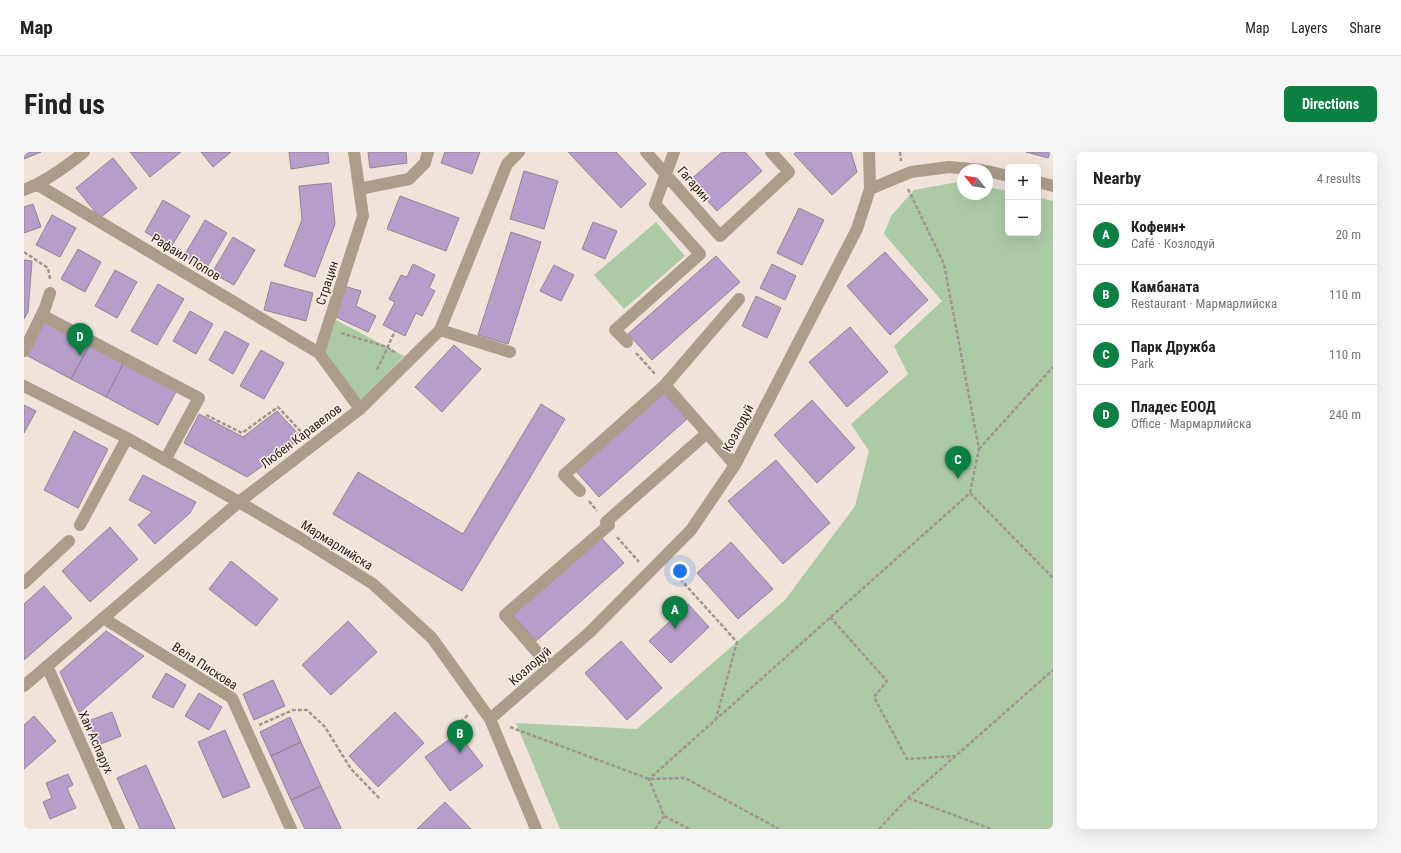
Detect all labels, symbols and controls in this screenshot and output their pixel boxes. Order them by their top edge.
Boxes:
text: Map [20,16,53,39]
text: Map [1245,20,1269,36]
text: Layers [1291,20,1328,36]
text: Share [1350,20,1381,36]
button: Directions [1284,86,1377,122]
text: Find us [24,88,105,121]
street label: Гагарин [675,163,713,205]
north arrow [957,164,993,200]
map controls [1005,164,1041,236]
button: + [1005,164,1041,200]
text: Nearby [1093,168,1141,188]
text: 4 results [1317,171,1361,186]
button: − [1005,200,1041,236]
text: Кофеин+ [1131,218,1186,236]
text: A [1102,227,1110,242]
text: 20 m [1335,227,1361,242]
street label: Рафаил Попов [149,230,223,284]
text: Café · Козлодуй [1131,236,1215,251]
street label: Страцин [313,259,341,307]
text: Камбаната [1131,278,1199,296]
text: B [1102,287,1110,302]
text: 110 m [1329,287,1361,302]
text: Restaurant · Мармарлийска [1131,296,1277,311]
pin: D [67,323,93,356]
text: Парк Дружба [1131,338,1215,356]
text: C [1102,347,1110,362]
text: 110 m [1329,347,1361,362]
text: Park [1131,356,1154,371]
text: Пладес ЕООД [1131,398,1216,416]
street label: Любен Каравелов [257,401,345,471]
street label: Козлодуй [719,402,757,454]
text: D [1102,407,1110,422]
text: 240 m [1329,407,1361,422]
text: Office · Мармарлийска [1131,416,1252,431]
pin: C [945,446,971,479]
street label: Мармарлийска [298,517,376,573]
your location [670,561,690,581]
pin: A [662,596,688,629]
street label: Вела Пискова [169,639,241,693]
street label: Козлодуй [506,644,554,688]
street label: Хан Аспарух [76,708,117,776]
pin: B [447,720,473,753]

